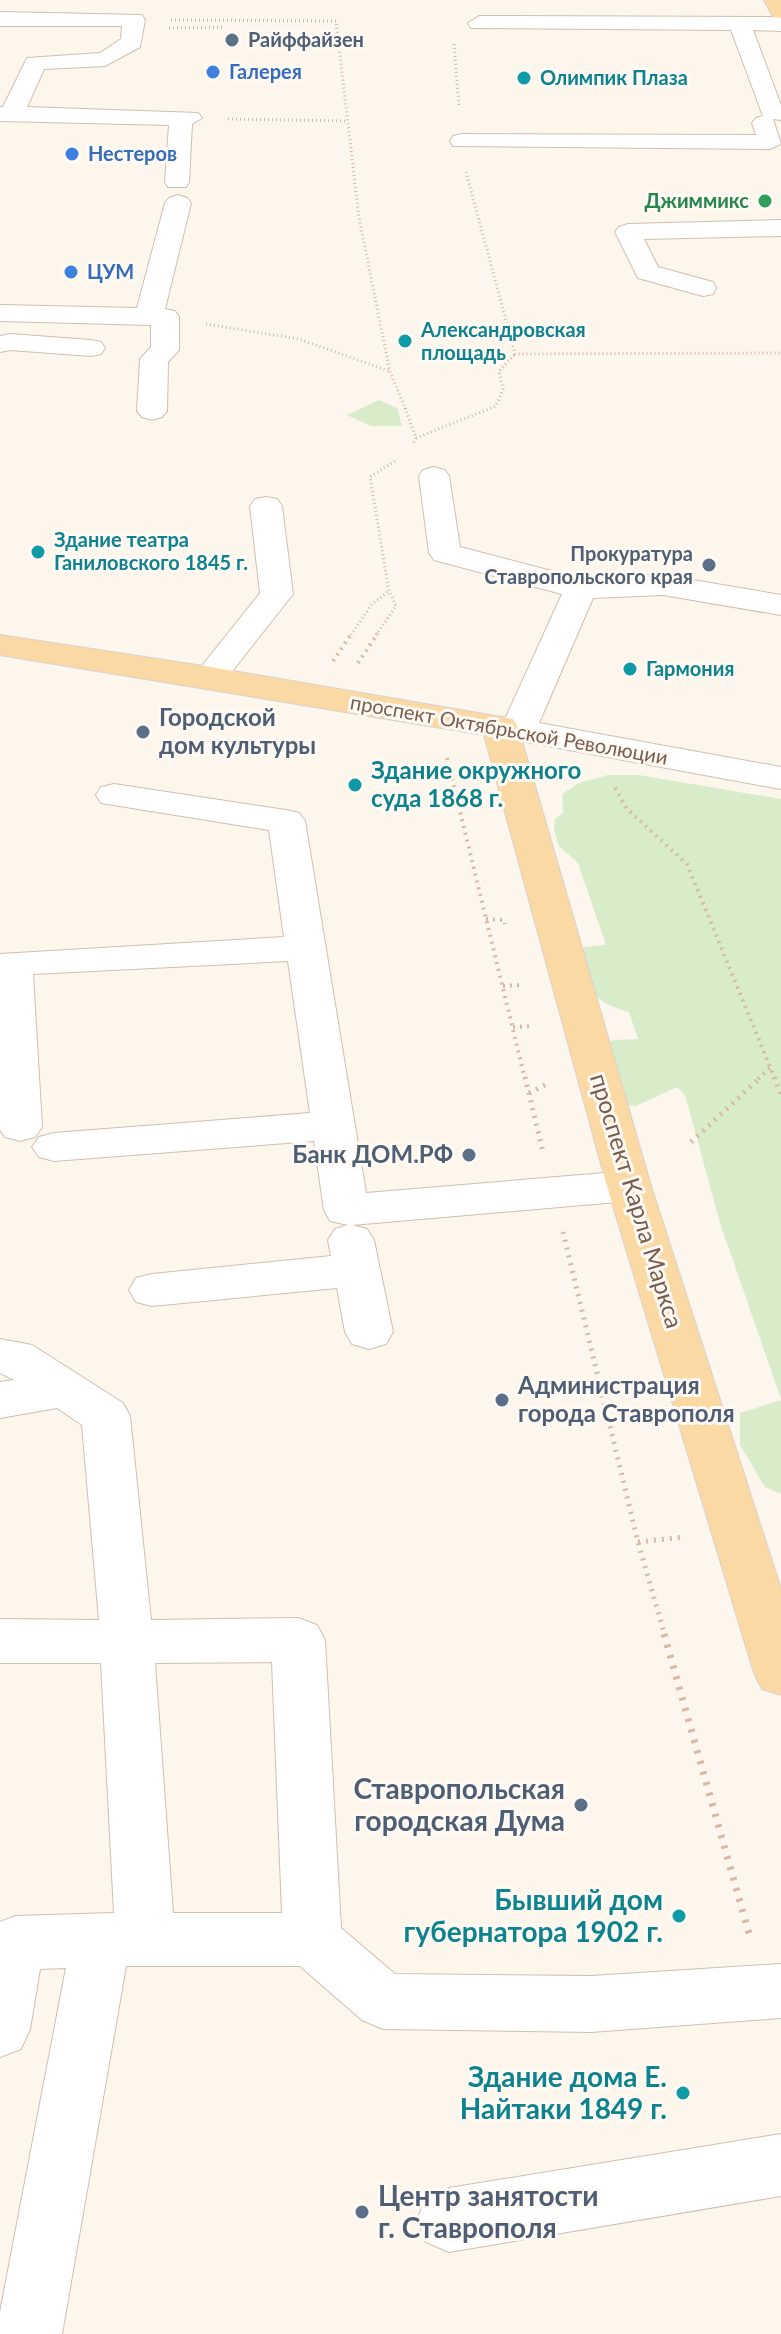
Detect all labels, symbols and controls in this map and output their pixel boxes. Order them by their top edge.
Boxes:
place label: Райффайзен [248,27,364,51]
marker: Райффайзен [223,31,241,49]
place label: Галерея [229,59,302,83]
marker: Галерея [204,63,222,81]
place label: Олимпик Плаза [540,65,688,89]
marker: Олимпик Плаза [515,69,533,87]
place label: Нестеров [88,141,177,165]
marker: Нестеров [63,145,81,163]
place label: Джиммикс [644,188,749,212]
marker: Джиммикс [756,192,774,210]
place label: ЦУМ [87,259,134,283]
marker: ЦУМ [62,263,80,281]
place label: Александровская площадь [420,317,586,364]
marker: Александровская площадь [396,332,414,350]
place label: Здание театра Ганиловского 1845 г. [54,527,248,574]
place label: Прокуратура Ставропольского края [484,541,693,588]
marker: Здание театра Ганиловского 1845 г. [29,543,47,561]
marker: Прокуратура Ставропольского края [700,556,718,574]
place label: Гармония [646,656,734,680]
marker: Гармония [621,660,639,678]
street label: проспект Октябрьской Революции [349,689,670,769]
place label: Городской дом культуры [159,702,316,759]
marker: Городской дом культуры [134,723,152,741]
place label: Здание окружного суда 1868 г. [371,755,581,812]
marker: Здание окружного суда 1868 г. [346,776,364,794]
street label: проспект Карла Маркса [585,1070,690,1331]
place label: Банк ДОМ.РФ [292,1139,453,1168]
marker: Банк ДОМ.РФ [460,1146,478,1164]
place label: Администрация города Ставрополя [517,1370,735,1427]
marker: Администрация города Ставрополя [493,1391,511,1409]
place label: Ставропольская городская Дума [353,1771,565,1837]
marker: Ставропольская городская Дума [572,1796,590,1814]
place label: Бывший дом губернатора 1902 г. [404,1882,663,1948]
marker: Бывший дом губернатора 1902 г. [670,1907,688,1925]
place label: Здание дома Е. Найтаки 1849 г. [460,2059,667,2125]
marker: Здание дома Е. Найтаки 1849 г. [674,2084,692,2102]
place label: Центр занятости г. Ставрополя [378,2178,599,2244]
marker: Центр занятости г. Ставрополя [353,2203,371,2221]

